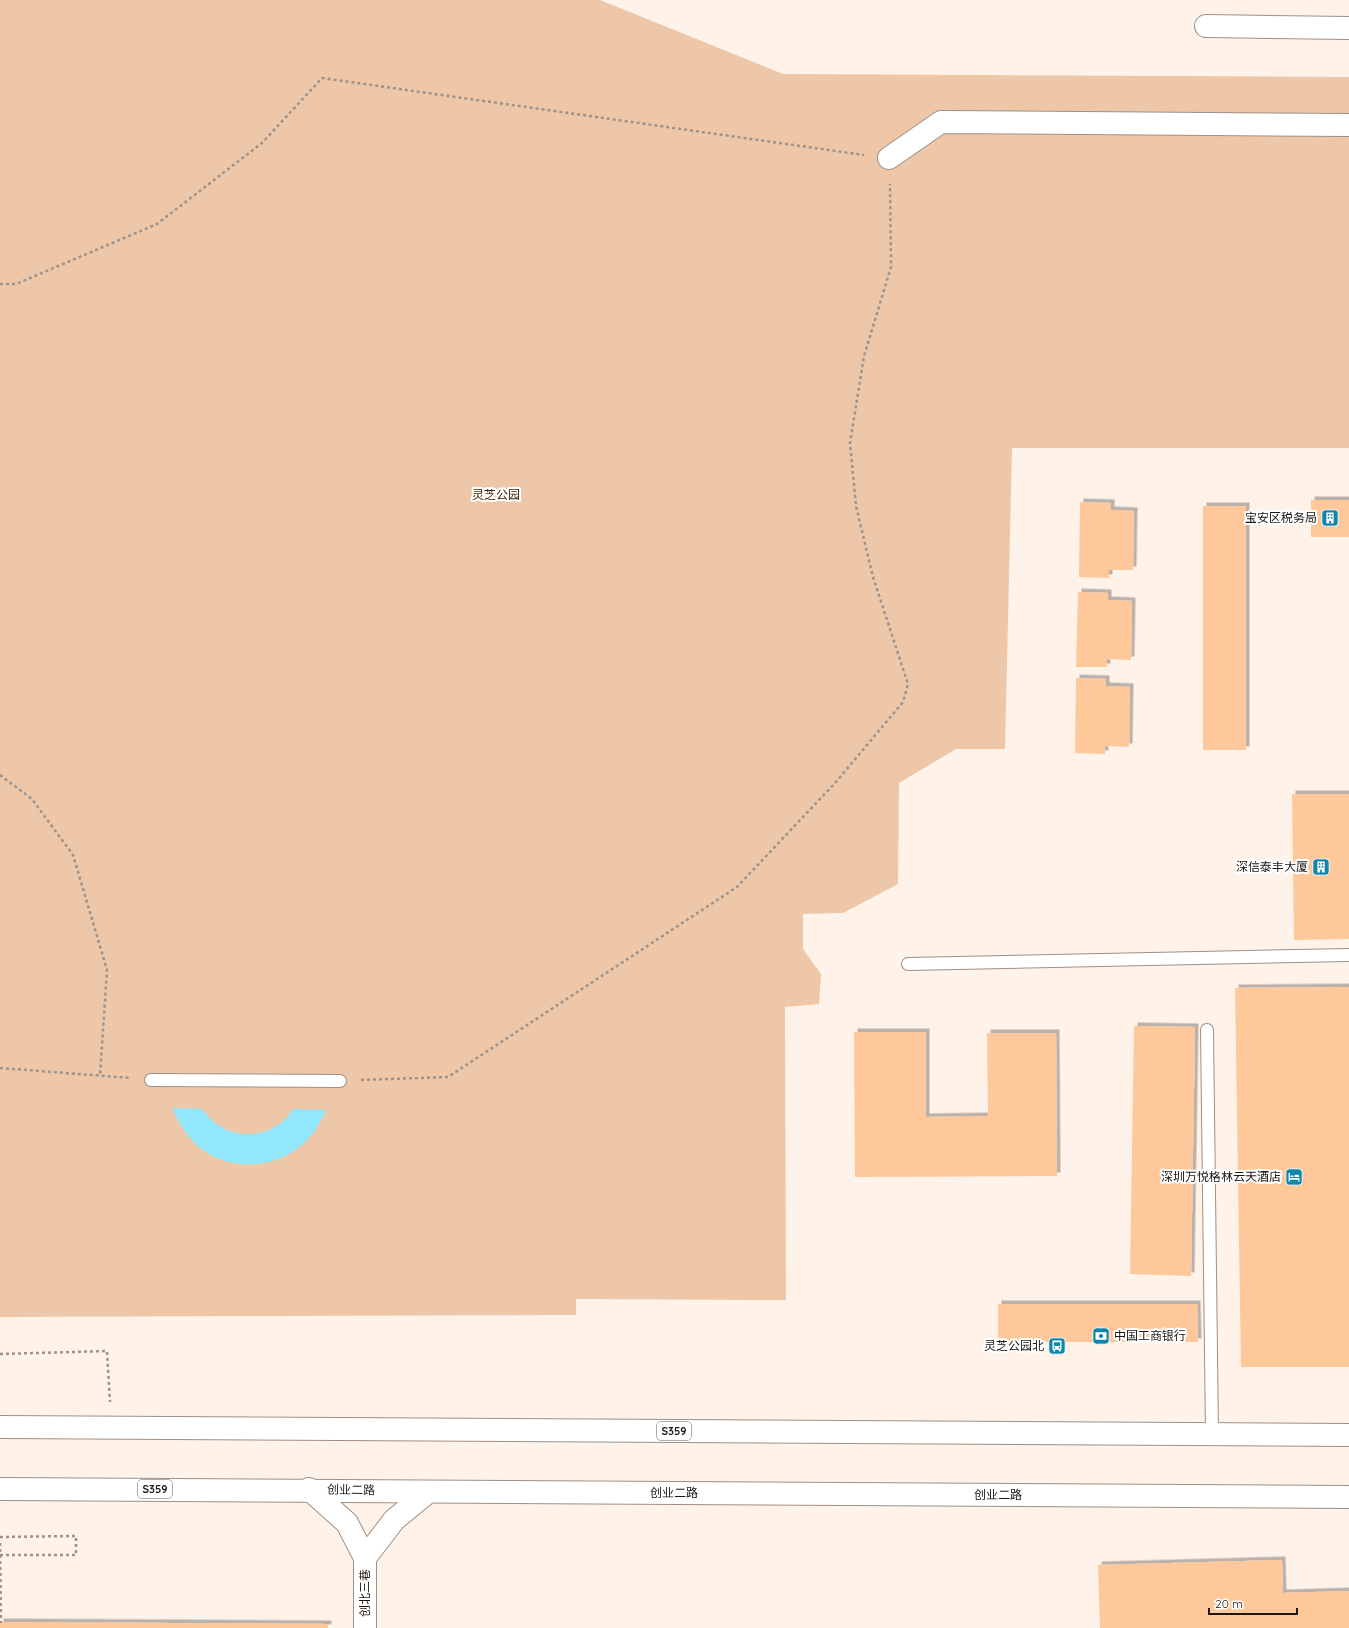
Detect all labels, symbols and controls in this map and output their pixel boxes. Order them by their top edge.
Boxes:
park label: 灵芝公园 [472,487,520,502]
building icon: 宝安区税务局 [1320,508,1340,528]
place label: 宝安区税务局 [1245,510,1317,525]
building icon: 深信泰丰大厦 [1311,857,1331,877]
place label: 深信泰丰大厦 [1236,859,1308,874]
hotel icon: 深圳万悦格林云天酒店 [1284,1167,1304,1187]
place label: 深圳万悦格林云天酒店 [1161,1169,1281,1184]
bank icon: 中国工商银行 [1091,1326,1111,1346]
place label: 中国工商银行 [1114,1328,1186,1343]
bus stop icon: 灵芝公园北 [1047,1336,1067,1356]
place label: 灵芝公园北 [984,1338,1044,1353]
road number: S359 [657,1422,691,1440]
road number: S359 [138,1480,172,1498]
street label: 创业二路 [327,1482,375,1497]
street label: 创业二路 [650,1485,698,1500]
street label: 创业二路 [974,1487,1022,1502]
street label: 创北三巷 [357,1569,372,1617]
scale bar [1209,1590,1297,1616]
text: 20 m [1215,1596,1243,1611]

